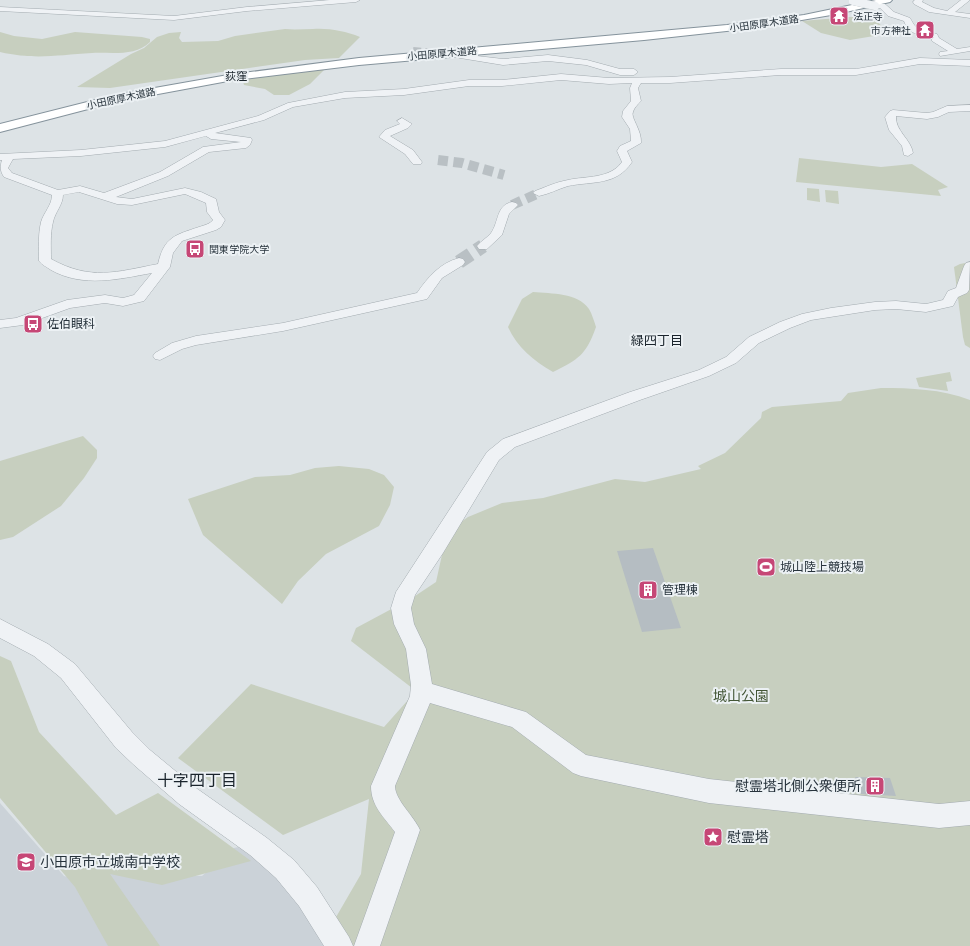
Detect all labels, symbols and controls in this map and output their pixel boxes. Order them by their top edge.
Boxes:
temple icon: 法正寺 [828,5,850,27]
place label: 法正寺 [853,10,883,23]
street label: 小田原厚木道路 [729,12,800,35]
temple icon: 市方神社 [914,19,936,41]
place label: 市方神社 [871,24,911,37]
street label: 小田原厚木道路 [407,44,477,63]
district label: 荻窪 [225,69,247,83]
street label: 小田原厚木道路 [86,85,157,112]
bus stop icon: 関東学院大学 [184,238,206,260]
place label: 関東学院大学 [209,243,269,256]
bus stop icon: 佐伯眼科 [22,313,44,335]
place label: 佐伯眼科 [47,316,95,332]
district label: 緑四丁目 [631,332,683,349]
sports icon: 城山陸上競技場 [755,556,777,578]
place label: 城山陸上競技場 [780,559,864,575]
building icon: 管理棟 [637,579,659,601]
place label: 管理棟 [662,582,698,598]
park label: 城山公園 [713,687,769,705]
district label: 十字四丁目 [157,769,237,791]
building icon: 慰霊塔北側公衆便所 [864,775,886,797]
place label: 慰霊塔北側公衆便所 [735,777,861,795]
place icon: 慰霊塔 [702,826,724,848]
place label: 慰霊塔 [727,828,769,846]
school or university icon: 小田原市立城南中学校 [15,851,37,873]
place label: 小田原市立城南中学校 [40,853,180,871]

